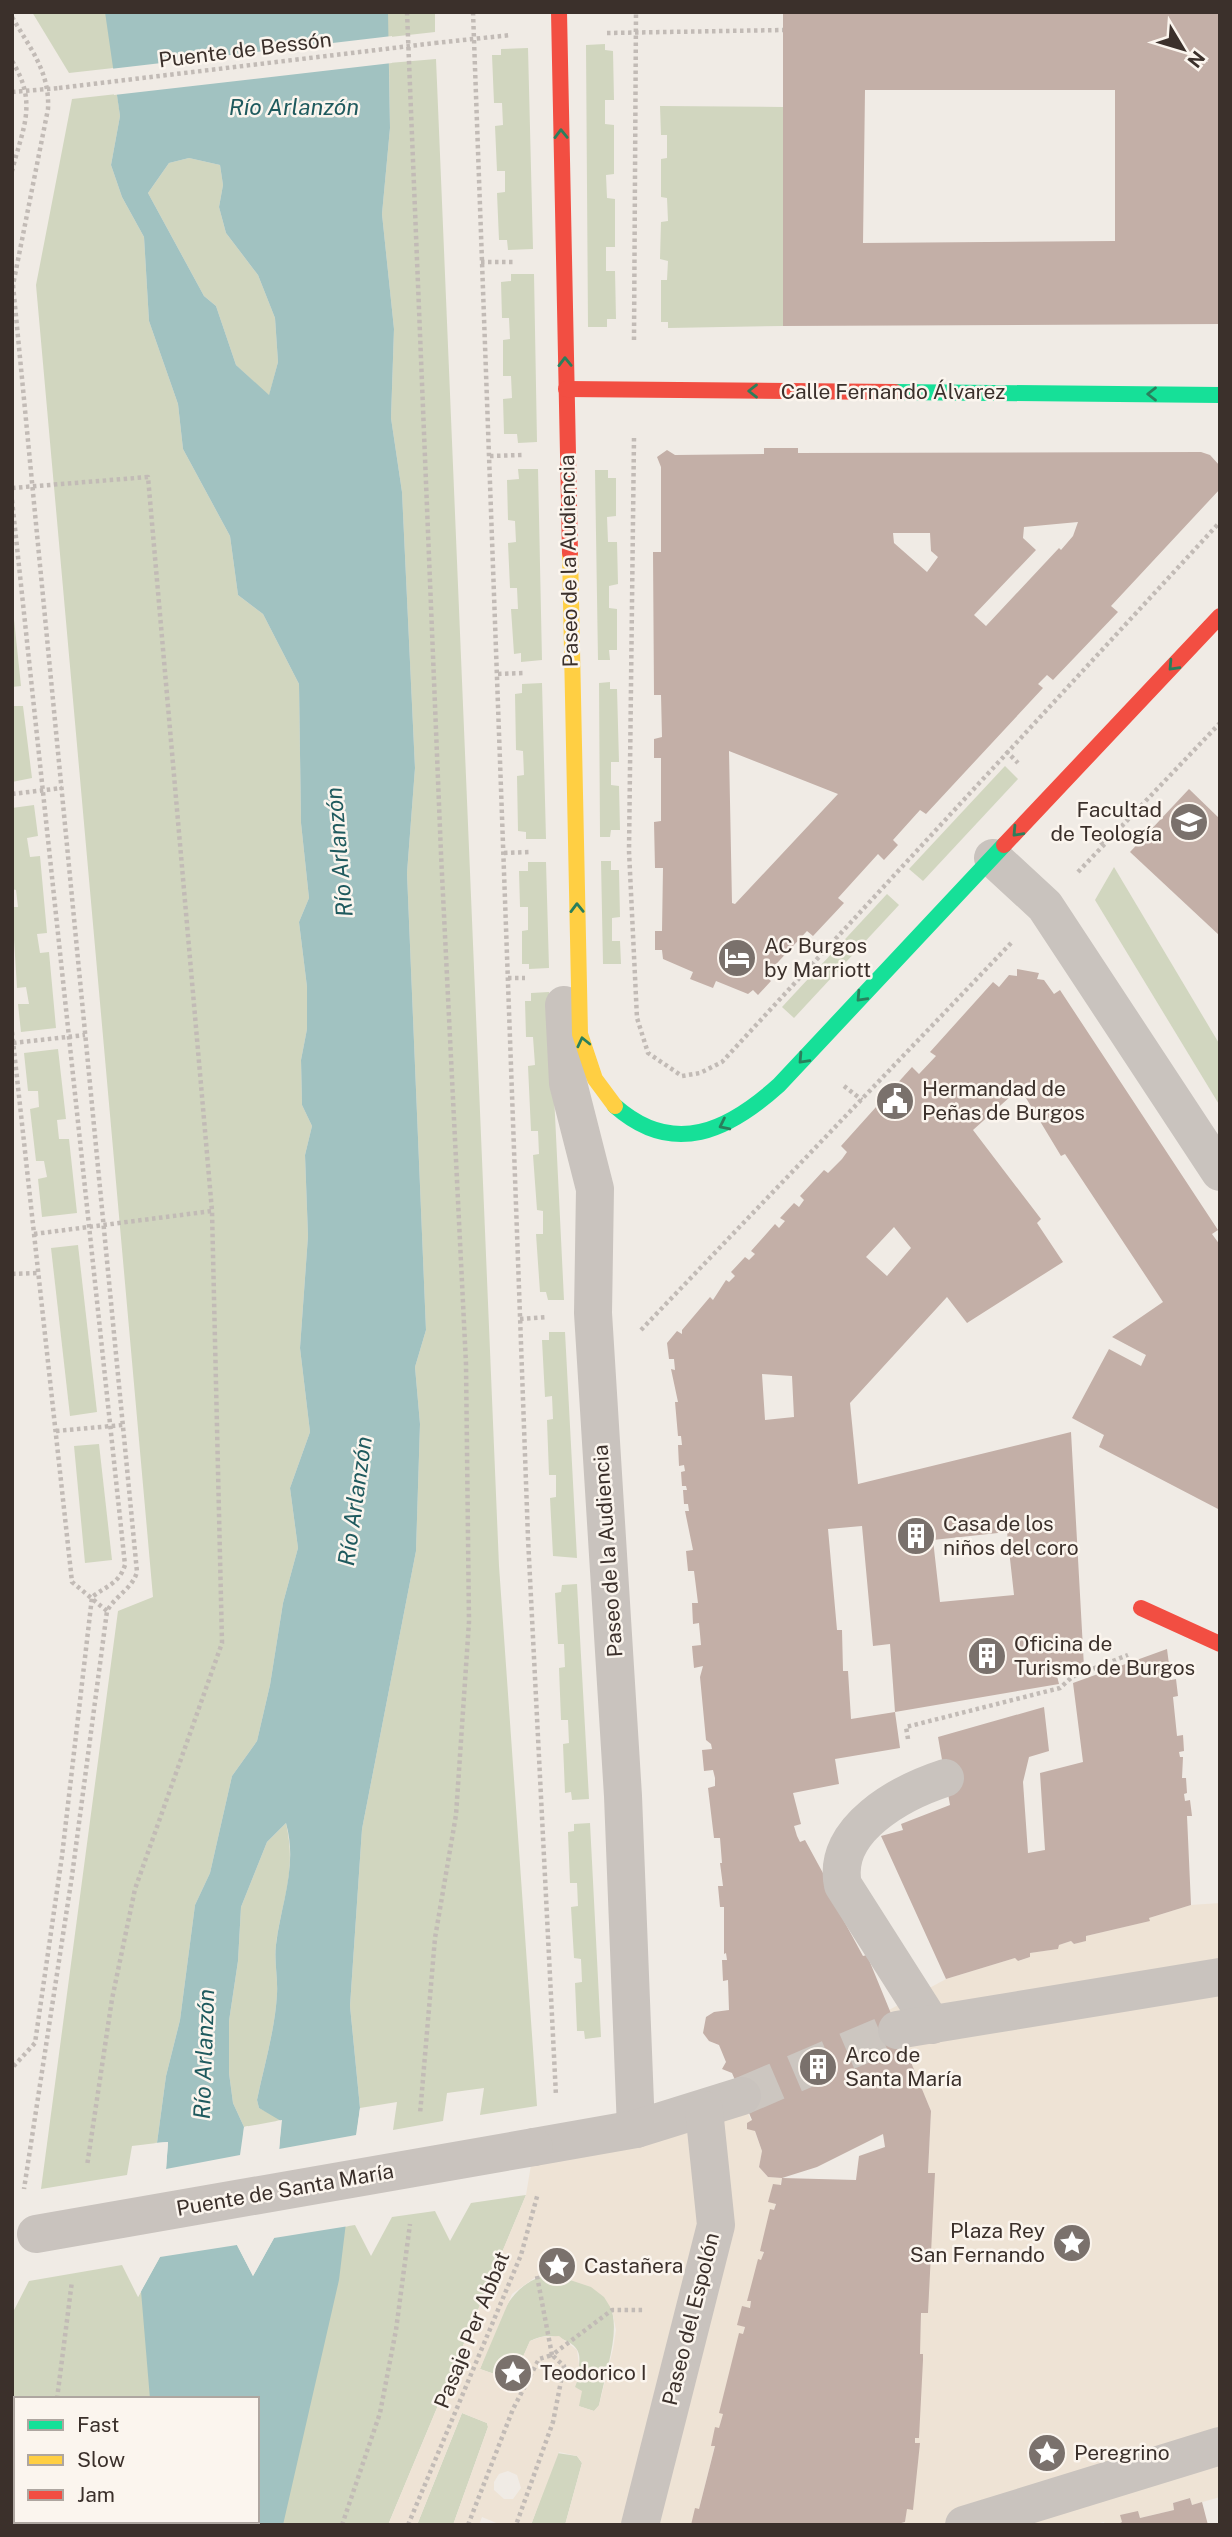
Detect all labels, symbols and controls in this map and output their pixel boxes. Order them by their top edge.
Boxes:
north arrow [1148,14,1218,84]
street label: Puente de Bessón [157,26,333,73]
text: N [1183,47,1210,72]
water label: Río Arlanzón [229,93,359,120]
one-way arrow [553,128,569,139]
one-way arrow [557,356,573,366]
street label: Calle Fernando Álvarez [781,379,1005,404]
one-way arrow [747,383,757,399]
one-way arrow [1146,386,1156,402]
street label: Paseo de la Audiencia [554,454,583,668]
one-way arrow [1169,658,1181,671]
water label: Río Arlanzón [319,786,358,918]
place label: Facultad de Teología [1050,797,1162,846]
school or university icon: Facultad de Teología [1168,801,1210,843]
one-way arrow [1013,824,1026,837]
one-way arrow [569,902,585,912]
place label: AC Burgos by Marriott [764,933,871,982]
hotel icon: AC Burgos by Marriott [716,937,758,979]
one-way arrow [857,989,870,1002]
one-way arrow [577,1036,591,1048]
one-way arrow [798,1051,811,1064]
place label: Hermandad de Peñas de Burgos [922,1076,1085,1125]
public building icon: Hermandad de Peñas de Burgos [874,1080,916,1122]
one-way arrow [719,1117,731,1131]
water label: Río Arlanzón [332,1435,377,1567]
street label: Paseo de la Audiencia [588,1444,627,1658]
place label: Casa de los niños del coro [943,1511,1079,1560]
building icon: Casa de los niños del coro [895,1515,937,1557]
place label: Oficina de Turismo de Burgos [1014,1631,1195,1680]
building icon: Oficina de Turismo de Burgos [966,1635,1008,1677]
water label: Río Arlanzón [188,1988,219,2120]
place label: Arco de Santa María [845,2042,962,2091]
building icon: Arco de Santa María [797,2046,839,2088]
street label: Puente de Santa María [174,2158,395,2221]
place label: Plaza Rey San Fernando [910,2218,1045,2267]
place icon: Plaza Rey San Fernando [1051,2222,1093,2264]
street label: Paseo del Espolón [657,2230,724,2408]
place icon: Castañera [536,2245,578,2287]
street label: Pasaje Per Abbat [429,2248,514,2412]
place label: Castañera [584,2253,683,2278]
place icon: Teodorico I [492,2352,534,2394]
place label: Teodorico I [540,2360,647,2385]
legend [14,2397,259,2523]
text: Fast [77,2412,119,2437]
place icon: Peregrino [1026,2432,1068,2474]
place label: Peregrino [1074,2440,1170,2465]
text: Slow [77,2447,125,2472]
text: Jam [77,2482,115,2507]

